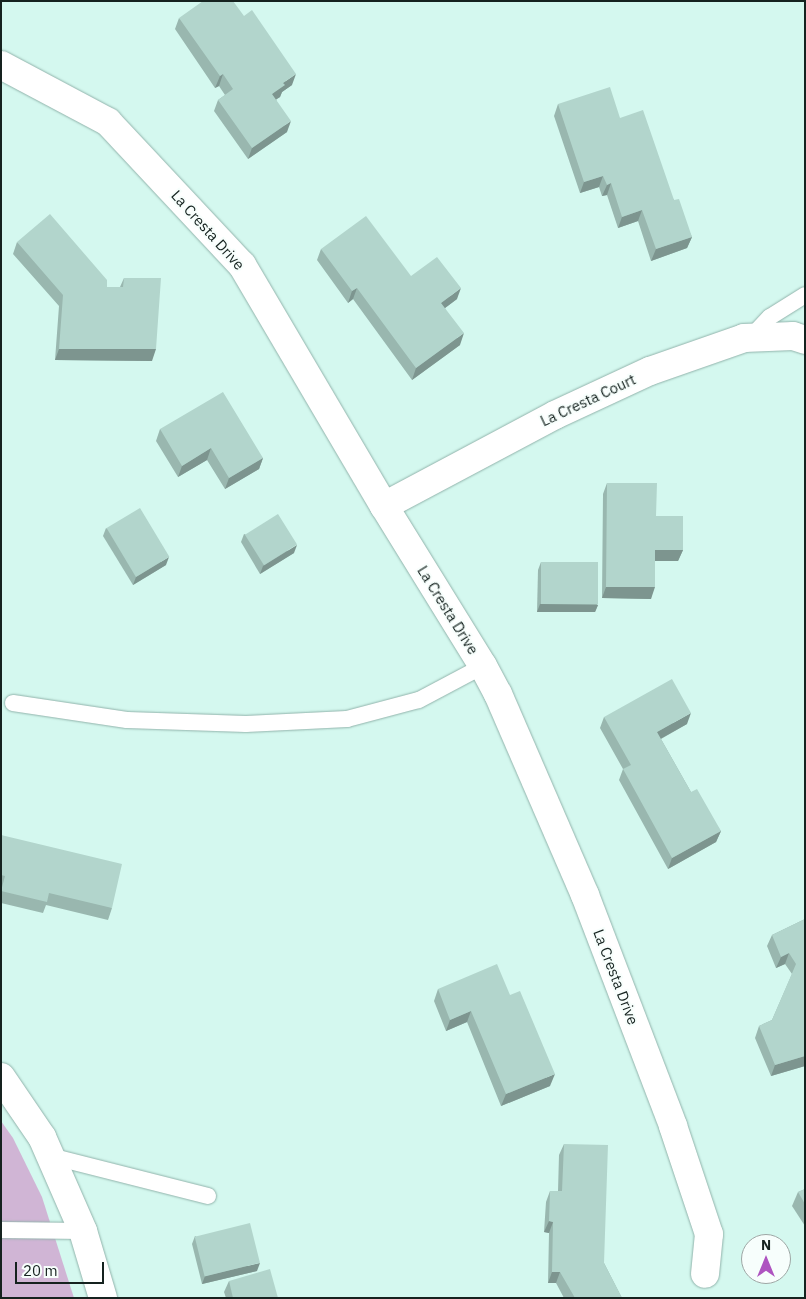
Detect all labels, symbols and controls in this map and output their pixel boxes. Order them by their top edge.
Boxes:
street label: La Cresta Drive [168,187,248,273]
street label: La Cresta Court [537,370,639,430]
street label: La Cresta Drive [414,562,482,658]
street label: La Cresta Drive [590,927,642,1027]
north arrow [741,1234,791,1284]
text: N [761,1236,771,1254]
scale bar [18,1252,106,1284]
text: 20 m [23,1261,58,1280]

